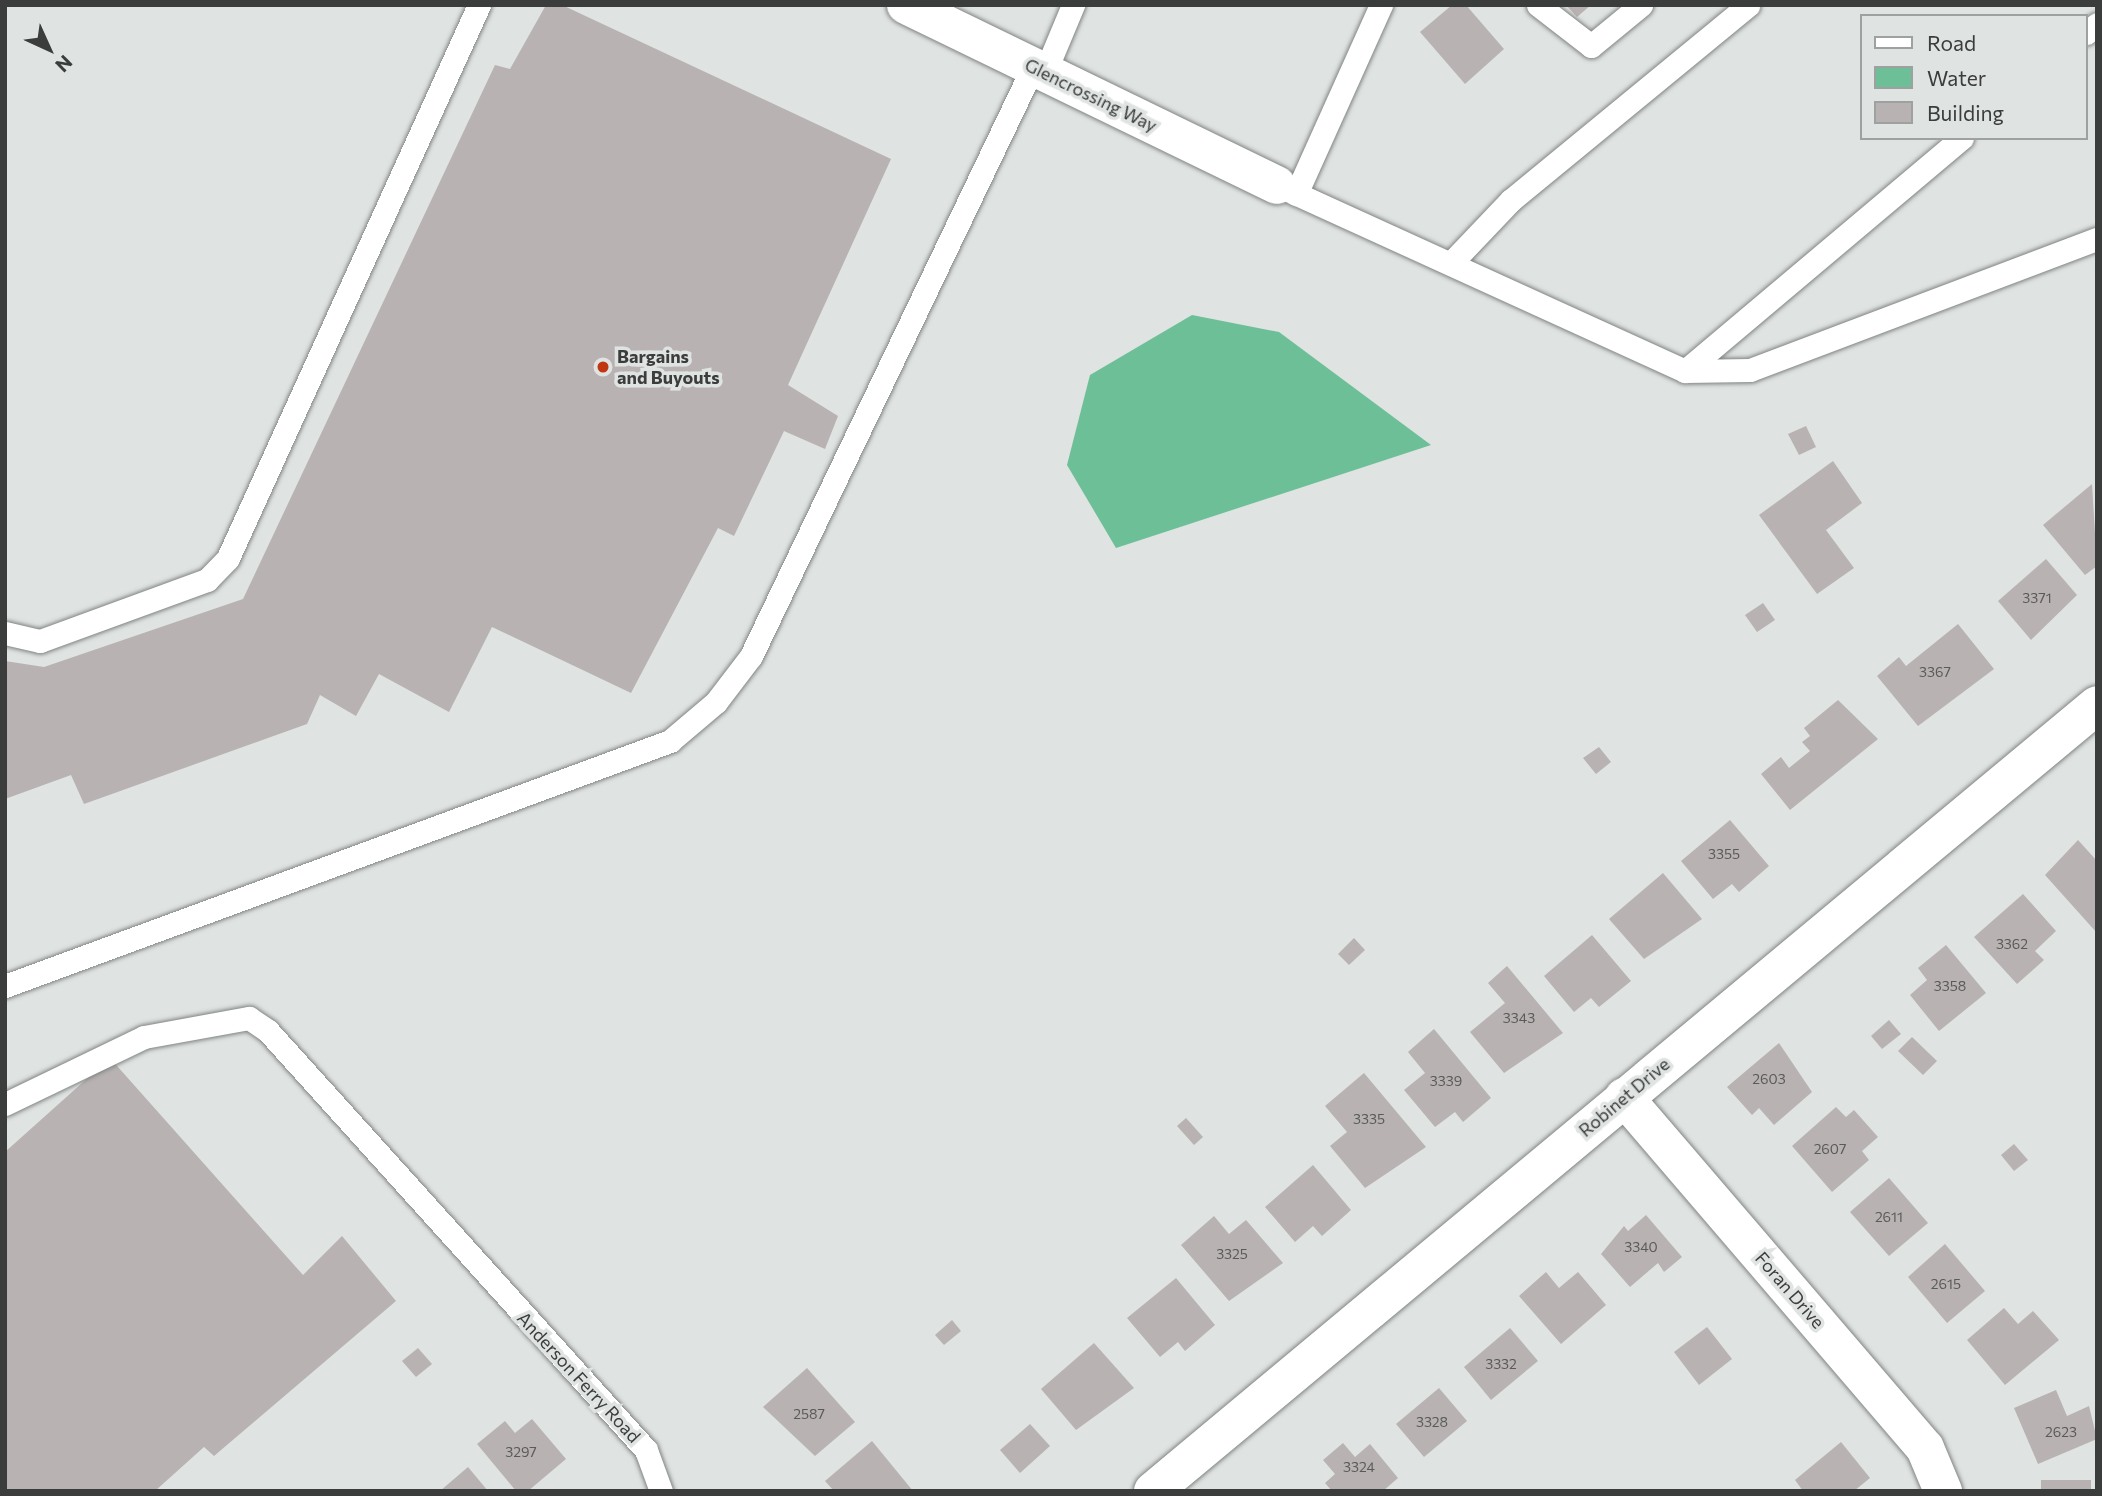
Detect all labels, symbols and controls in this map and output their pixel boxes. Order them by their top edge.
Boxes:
north arrow [14,14,84,84]
legend [1860,14,2088,140]
text: Road [1927,30,1976,55]
text: N [51,51,77,77]
street label: Glencrossing Way [1021,54,1161,136]
text: Water [1927,65,1986,90]
text: Building [1927,100,2004,125]
place label: Bargains and Buyouts [617,346,720,388]
marker: Bargains and Buyouts [595,359,611,375]
house number: 3371 [2022,590,2052,606]
house number: 3367 [1919,664,1951,680]
house number: 3355 [1708,846,1740,862]
house number: 3362 [1996,936,2028,952]
house number: 3358 [1934,978,1966,994]
house number: 3343 [1503,1010,1535,1026]
street label: Robinet Drive [1574,1053,1674,1141]
house number: 2603 [1752,1071,1786,1087]
house number: 3339 [1430,1073,1462,1089]
house number: 3335 [1353,1111,1385,1127]
house number: 2607 [1814,1141,1846,1157]
house number: 2611 [1875,1209,1903,1225]
house number: 3340 [1624,1239,1658,1255]
house number: 3325 [1216,1246,1248,1262]
street label: Foran Drive [1751,1247,1829,1333]
house number: 2615 [1931,1276,1961,1292]
street label: Anderson Ferry Road [513,1307,645,1447]
house number: 3332 [1485,1356,1517,1372]
house number: 2587 [793,1406,825,1422]
house number: 3328 [1416,1414,1448,1430]
house number: 2623 [2045,1424,2077,1440]
house number: 3297 [505,1444,537,1460]
house number: 3324 [1343,1459,1375,1475]

